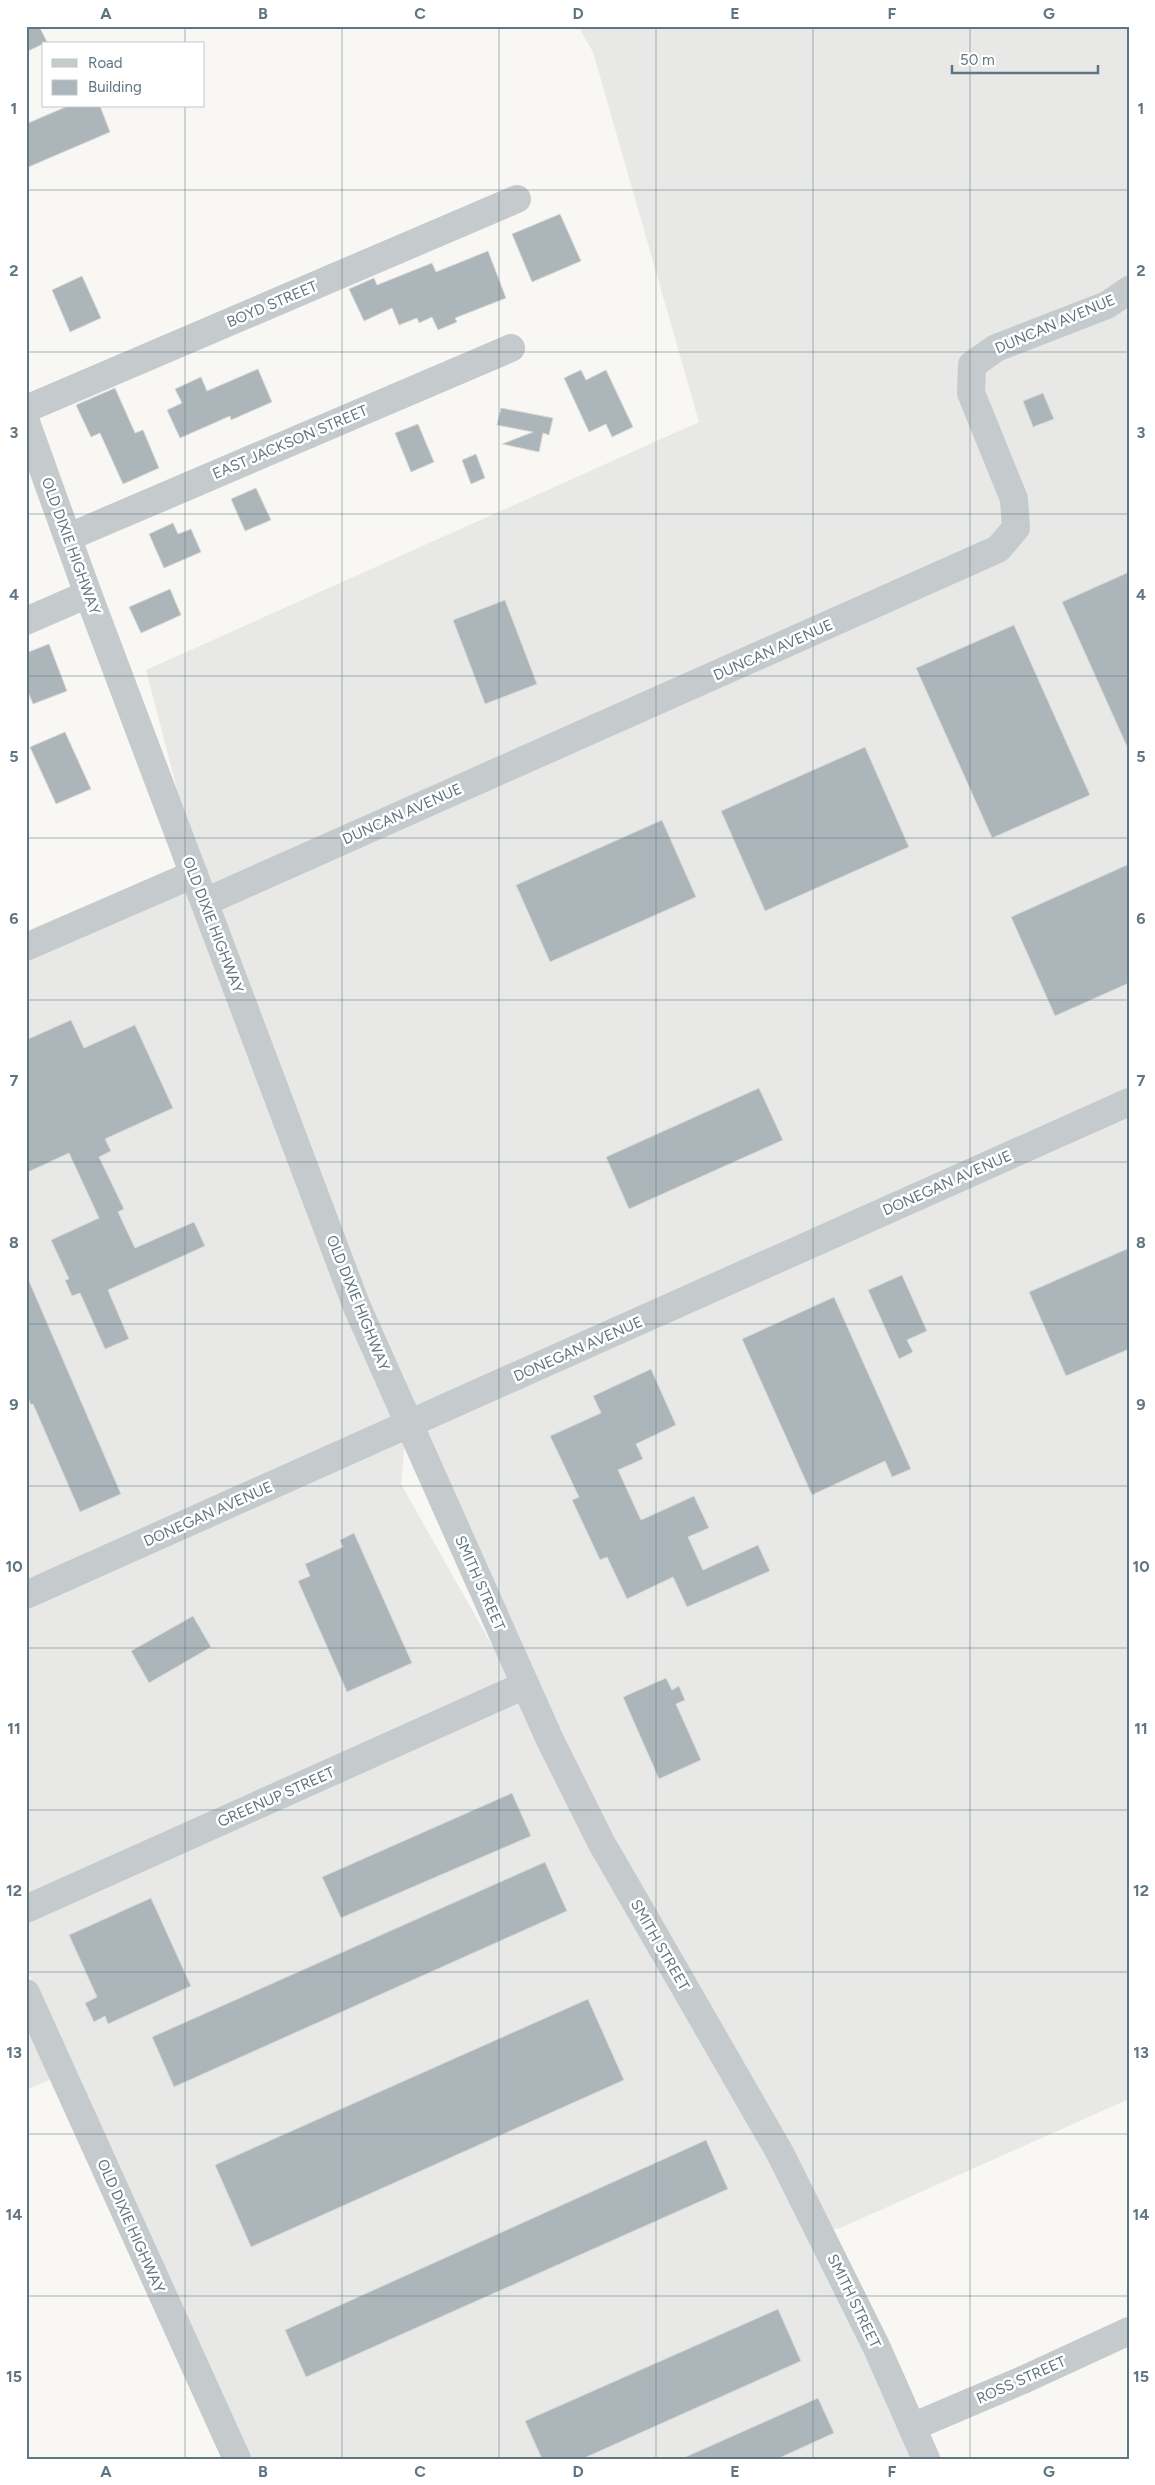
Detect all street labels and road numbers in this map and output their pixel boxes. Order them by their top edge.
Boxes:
street label: BOYD STREET [224,277,321,331]
street label: DUNCAN AVENUE [992,291,1118,357]
street label: EAST JACKSON STREET [210,401,371,483]
street label: OLD DIXIE HIGHWAY [38,475,104,617]
street label: DUNCAN AVENUE [711,616,835,684]
street label: DUNCAN AVENUE [340,780,464,848]
street label: OLD DIXIE HIGHWAY [179,854,247,996]
street label: DONEGAN AVENUE [880,1146,1014,1220]
street label: OLD DIXIE HIGHWAY [323,1233,393,1373]
street label: DONEGAN AVENUE [511,1312,645,1386]
street label: DONEGAN AVENUE [141,1477,275,1551]
street label: SMITH STREET [451,1533,509,1634]
street label: GREENUP STREET [215,1763,338,1831]
street label: SMITH STREET [627,1896,694,1994]
street label: OLD DIXIE HIGHWAY [93,2156,169,2296]
street label: SMITH STREET [824,2251,885,2351]
street label: ROSS STREET [973,2352,1069,2408]

